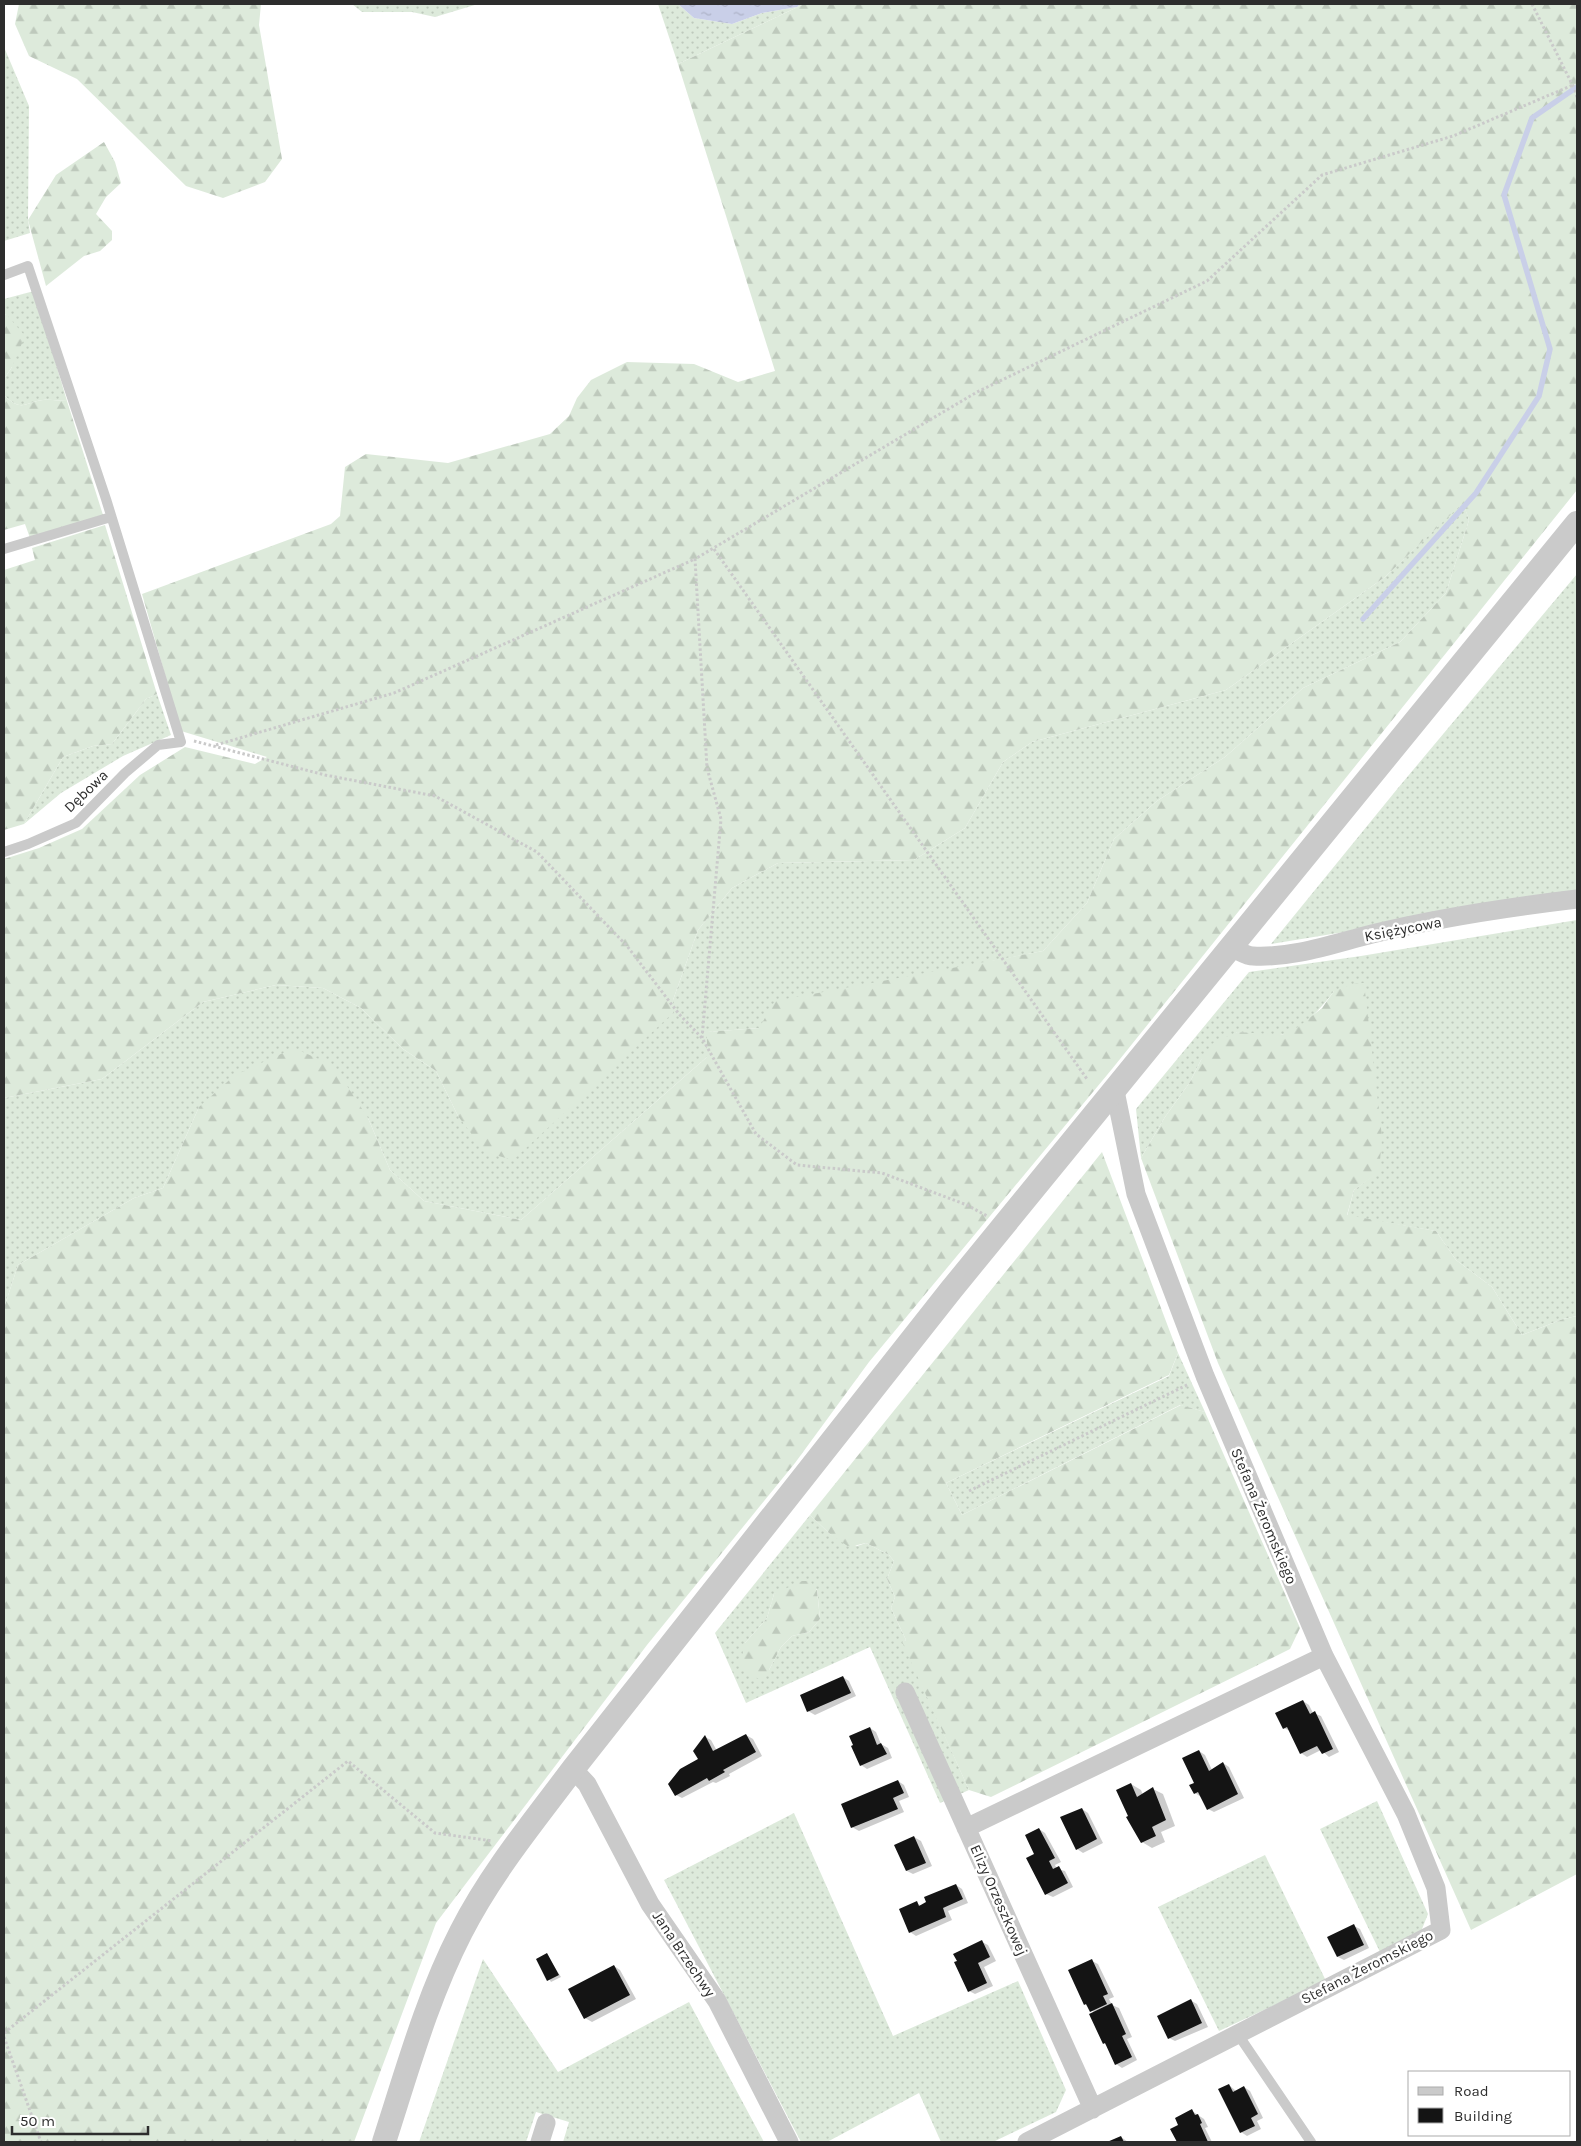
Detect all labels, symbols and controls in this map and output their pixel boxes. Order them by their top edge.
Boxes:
street label: Dębowa [60,766,112,816]
street label: Księżycowa [1363,913,1443,945]
street label: Stefana Żeromskiego [1227,1445,1301,1587]
street label: Elizy Orzeszkowej [966,1842,1032,1958]
street label: Jana Brzechwy [649,1908,719,2000]
street label: Stefana Żeromskiego [1298,1926,1436,2008]
legend [1408,2071,1571,2136]
text: Road [1454,2082,1489,2100]
scale bar [12,2104,149,2136]
text: Building [1454,2107,1512,2125]
text: 50 m [20,2112,55,2130]

